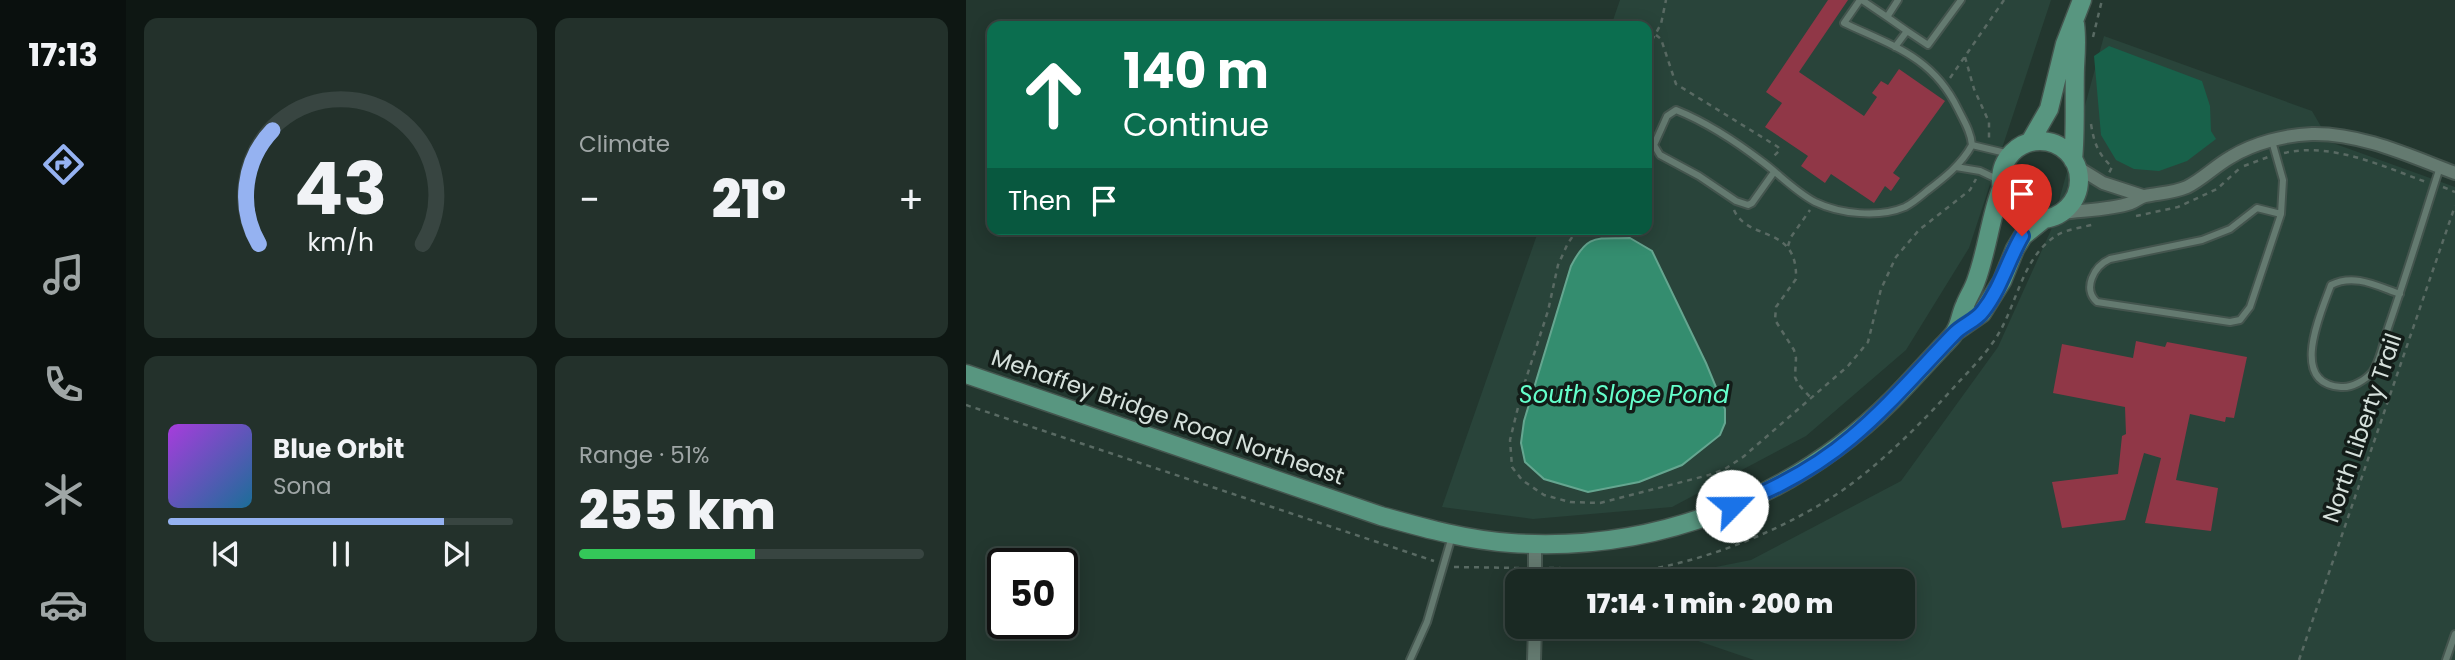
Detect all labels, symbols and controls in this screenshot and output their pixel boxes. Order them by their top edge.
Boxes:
text: 17:13 [28,32,98,77]
text: 140 m [1123,37,1269,105]
icon: ahead [1008,49,1099,140]
text: Continue [1123,102,1269,147]
text: Climate [579,128,670,160]
text: 43 [294,138,387,239]
icon: directions [39,140,88,189]
text: 21° [712,163,786,236]
pin [1992,164,2052,236]
text: − [579,173,600,226]
text: + [898,173,924,226]
icon: arrive [2003,175,2041,213]
icon: arrive [1085,182,1123,220]
text: Then [1008,183,1071,219]
text: km/h [307,225,374,260]
icon: music [39,250,88,299]
street label: North Liberty Trail [2315,329,2409,527]
street label: Mehaffey Bridge Road Northeast [987,341,1349,493]
icon: phone [39,360,88,409]
water label: South Slope Pond [1519,378,1730,411]
text: Blue Orbit [273,431,404,467]
text: Range · 51% [579,439,709,471]
position arrow [1695,469,1769,543]
icon: climate [39,470,88,519]
text: Sona [273,470,332,502]
text: 255 km [579,474,776,547]
icon: previous [207,535,245,573]
icon: pause [322,535,360,573]
icon: next [437,535,475,573]
speed limit sign: 50 [987,548,1078,639]
icon: car [39,580,88,629]
text: 17:14 · 1 min · 200 m [1587,586,1833,622]

